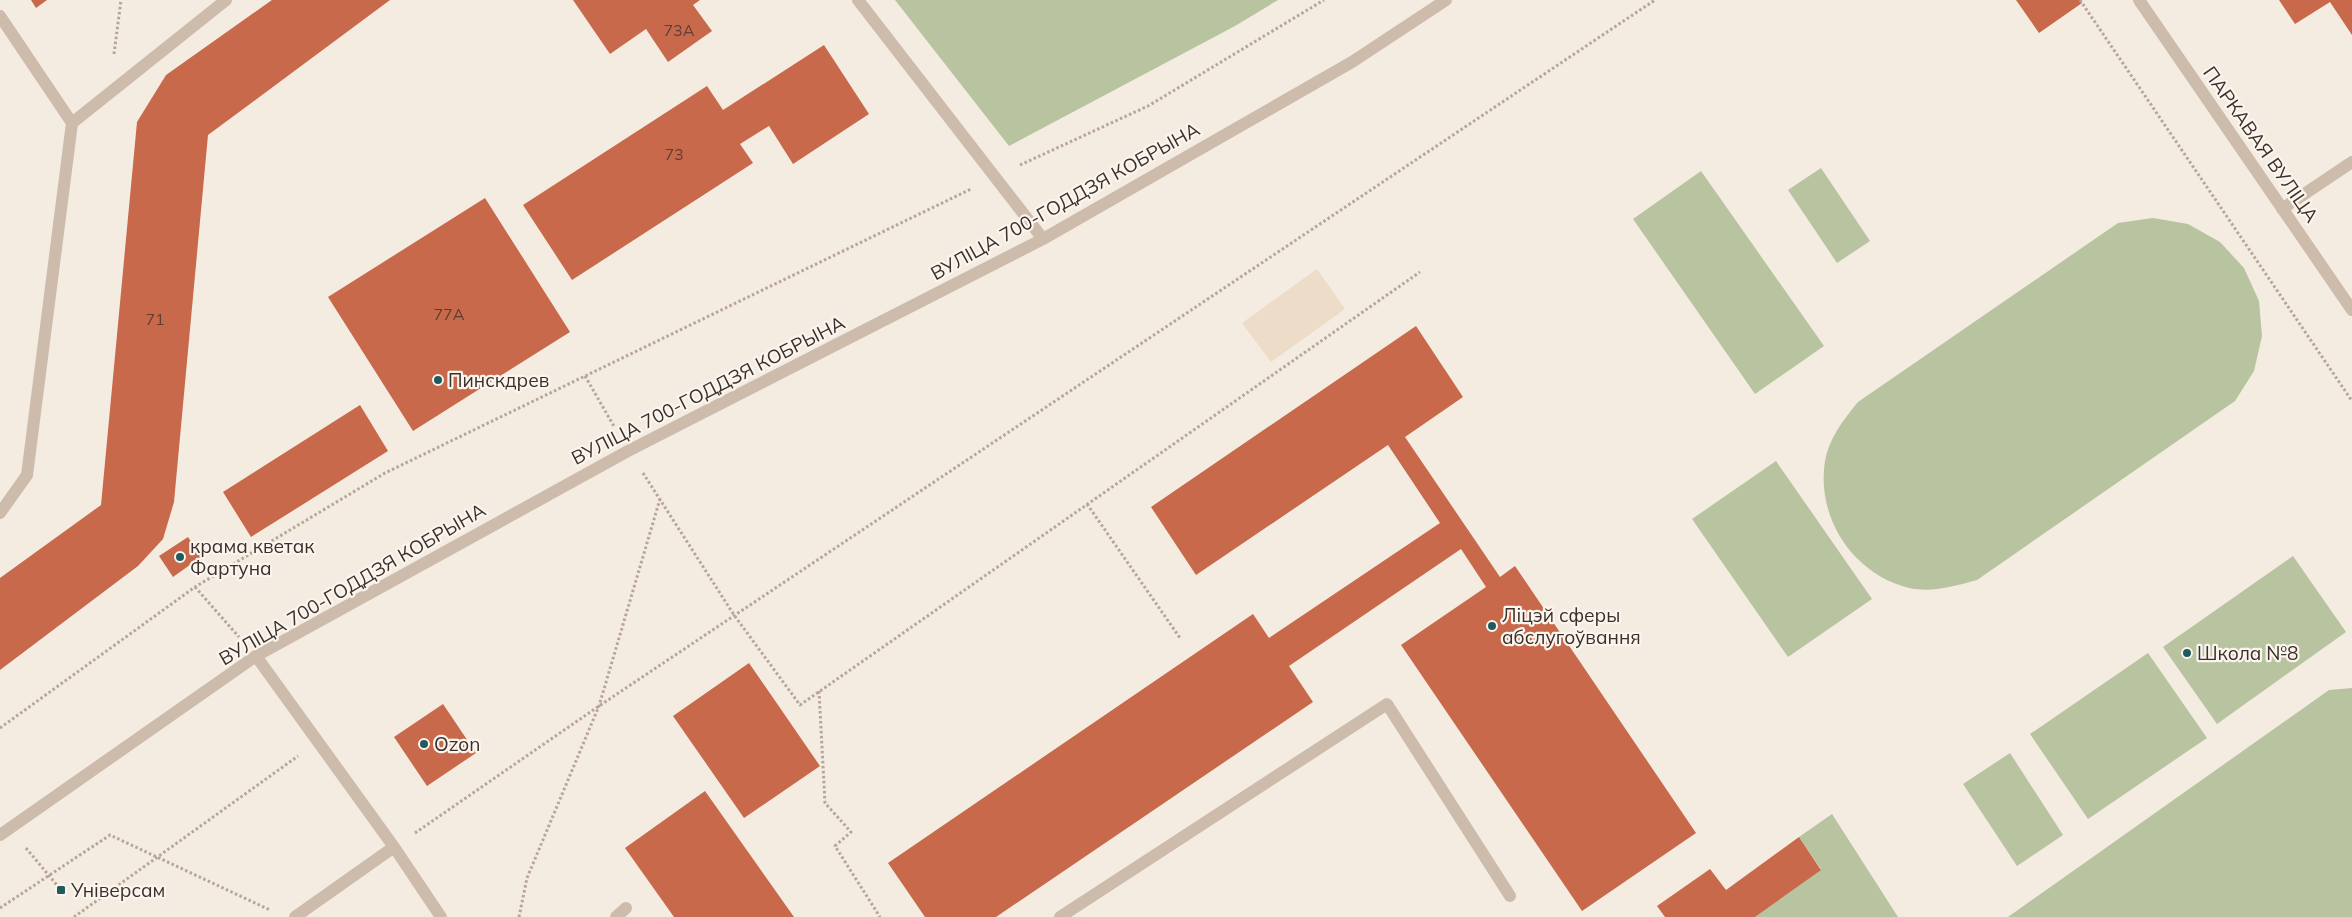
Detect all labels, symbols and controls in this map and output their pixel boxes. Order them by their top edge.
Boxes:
house number: 73А [664,20,695,40]
street label: ПАРКАВАЯ ВУЛІЦА [2198,61,2324,227]
street label: ВУЛІЦА 700-ГОДДЗЯ КОБРЫНА [926,117,1204,285]
house number: 73 [664,144,684,164]
house number: 77А [434,304,465,324]
house number: 71 [145,309,165,329]
street label: ВУЛІЦА 700-ГОДДЗЯ КОБРЫНА [567,310,849,470]
place label: Пинскдрев [448,368,549,392]
marker: Пинскдрев [432,374,444,386]
street label: ВУЛІЦА 700-ГОДДЗЯ КОБРЫНА [214,498,490,670]
place label: крама кветак Фартуна [190,534,315,580]
marker: крама кветак Фартуна [174,551,186,563]
place label: Ліцэй сферы абслугоўвання [1502,603,1641,649]
marker: Ліцэй сферы абслугоўвання [1486,620,1498,632]
place label: Школа №8 [2197,641,2298,665]
marker: Школа №8 [2181,647,2193,659]
place label: Ozon [434,732,480,756]
marker: Ozon [418,738,430,750]
place label: Універсам [70,878,165,902]
marker: Універсам [55,884,67,896]

